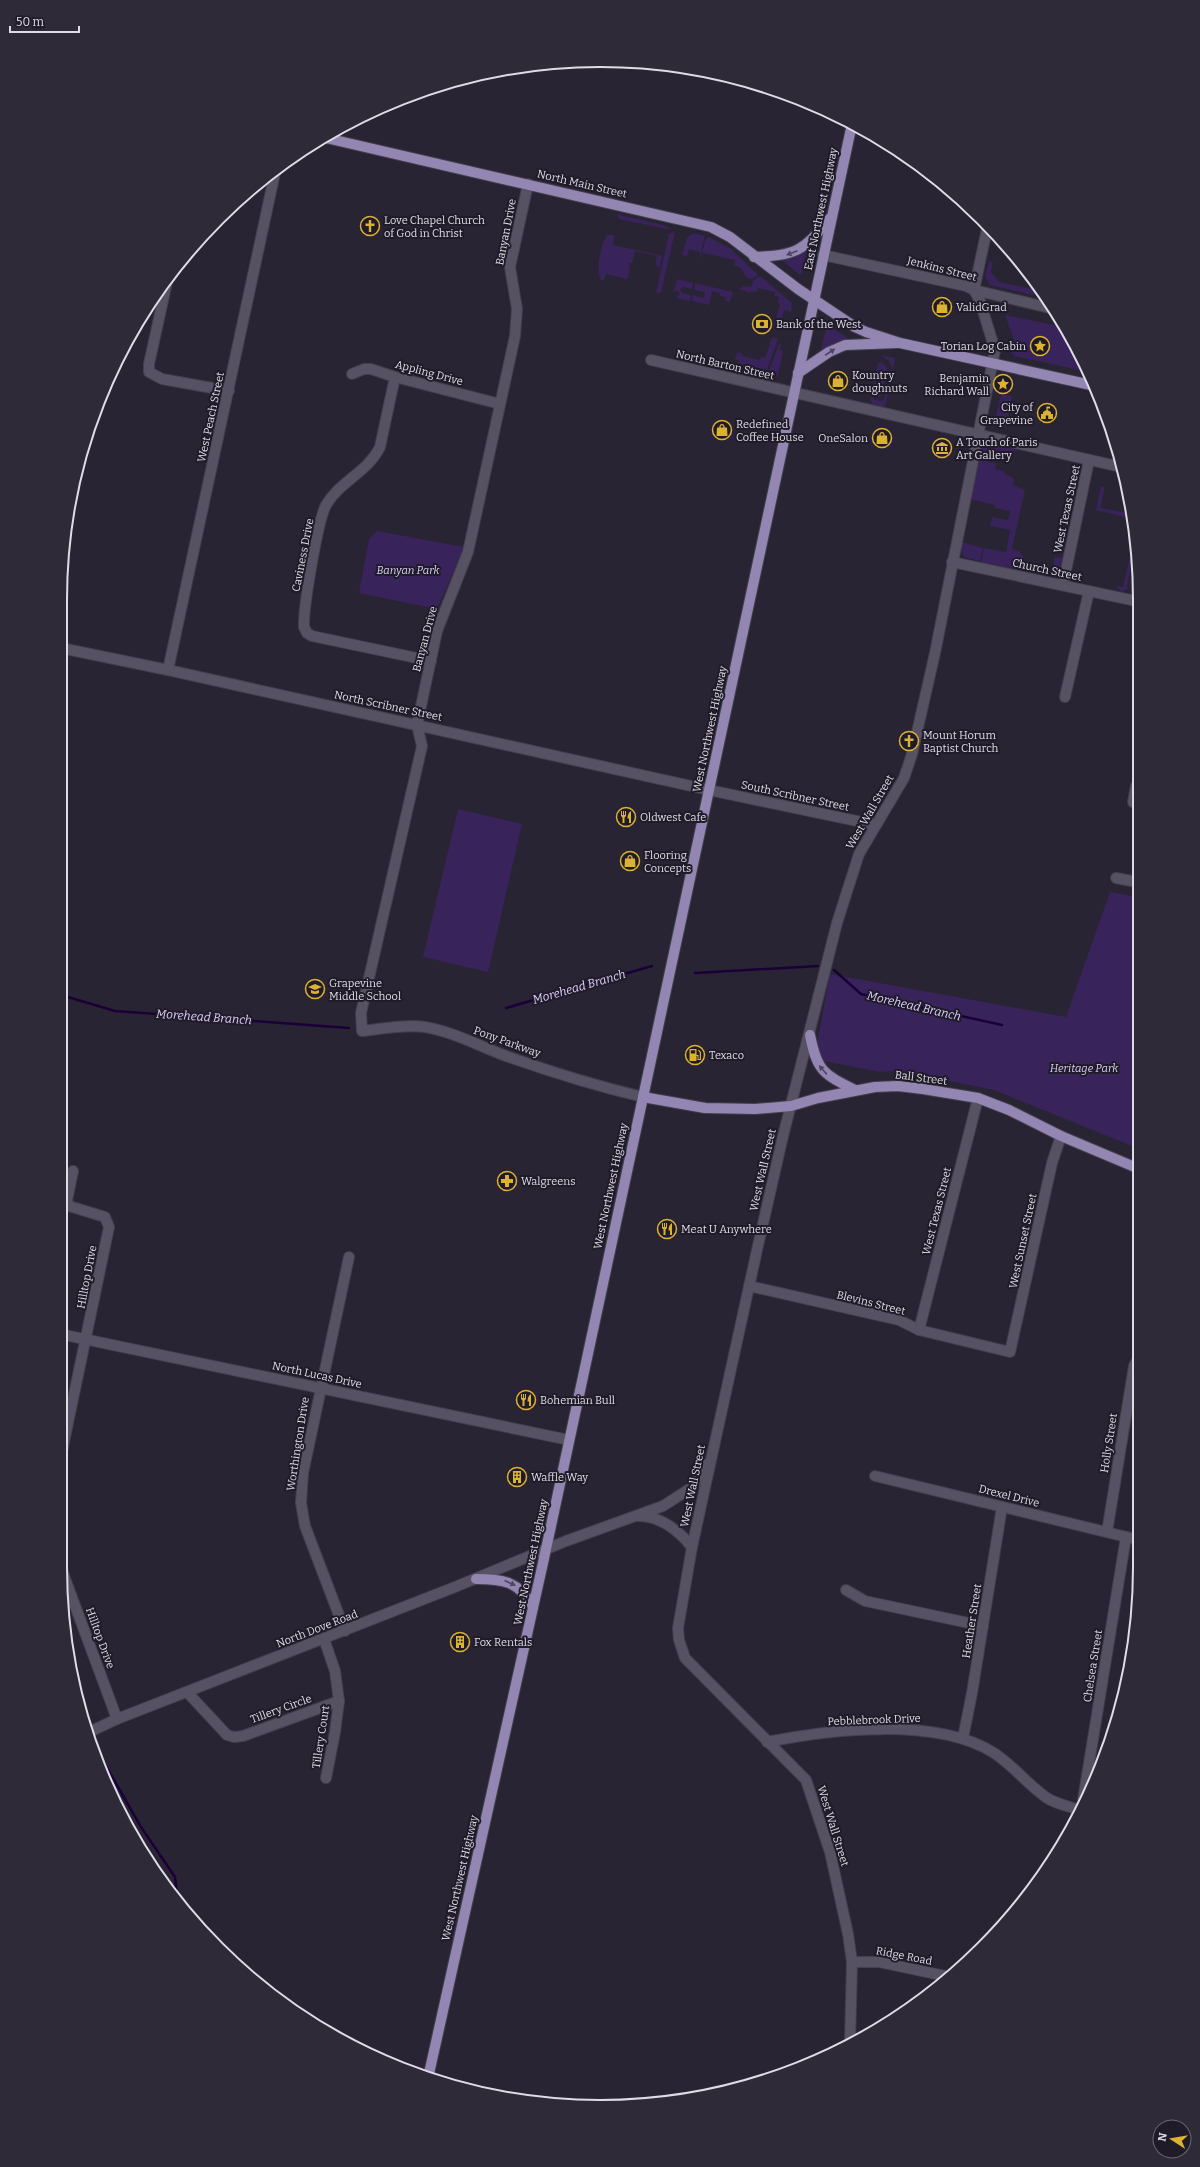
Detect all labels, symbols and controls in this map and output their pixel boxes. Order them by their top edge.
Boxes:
scale bar [10,8,79,34]
text: 50 m [16,15,45,29]
street label: East Northwest Highway [802,146,840,271]
street label: North Main Street [536,167,628,201]
street label: Banyan Drive [493,198,519,266]
place label: Love Chapel Church of God in Christ [384,214,485,240]
church icon: Love Chapel Church of God in Christ [359,215,381,237]
one-way arrow [786,250,798,256]
street label: Jenkins Street [905,254,978,284]
shop icon: ValidGrad [931,296,953,318]
place label: ValidGrad [956,301,1007,314]
bank icon: Bank of the West [751,313,773,335]
place label: Bank of the West [776,318,861,331]
place icon: Torian Log Cabin [1029,335,1051,357]
place label: Torian Log Cabin [941,340,1026,353]
street label: North Barton Street [674,347,776,383]
one-way arrow [825,348,835,356]
street label: Appling Drive [394,358,464,388]
place label: Kountry doughnuts [852,369,907,395]
shop icon: Kountry doughnuts [827,370,849,392]
street label: West Peach Street [195,371,227,463]
place label: Benjamin Richard Wall [924,372,989,398]
place icon: Benjamin Richard Wall [992,373,1014,395]
place label: City of Grapevine [980,401,1034,427]
public building icon: City of Grapevine [1036,402,1058,424]
place label: Redefined Coffee House [736,418,804,444]
shop icon: Redefined Coffee House [711,419,733,441]
shop icon: OneSalon [871,427,893,449]
place label: OneSalon [818,432,868,445]
place label: A Touch of Paris Art Gallery [956,436,1037,462]
museum icon: A Touch of Paris Art Gallery [931,437,953,459]
street label: West Texas Street [1051,464,1083,554]
street label: Caviness Drive [290,517,316,593]
street label: Church Street [1011,556,1083,584]
park label: Banyan Park [376,564,441,577]
street label: Banyan Drive [410,605,440,673]
street label: West Northwest Highway [690,664,730,793]
street label: North Scribner Street [333,688,443,724]
place label: Mount Horum Baptist Church [923,729,999,755]
church icon: Mount Horum Baptist Church [898,730,920,752]
street label: West Wall Street [843,772,897,852]
street label: South Scribner Street [740,778,850,814]
restaurant icon: Oldwest Cafe [615,806,637,828]
place label: Oldwest Cafe [640,811,706,824]
place label: Flooring Concepts [644,849,691,875]
shop icon: Flooring Concepts [619,850,641,872]
water label: Morehead Branch [531,967,627,1007]
place label: Grapevine Middle School [329,977,401,1003]
school or university icon: Grapevine Middle School [304,978,326,1000]
water label: Morehead Branch [866,988,962,1024]
water label: Morehead Branch [156,1007,252,1027]
street label: Pony Parkway [472,1024,543,1060]
fuel station icon: Texaco [684,1044,706,1066]
place label: Texaco [709,1049,744,1062]
park label: Heritage Park [1050,1062,1119,1075]
one-way arrow [818,1065,827,1075]
street label: Ball Street [894,1068,948,1088]
street label: West Northwest Highway [591,1121,631,1250]
street label: West Wall Street [747,1128,779,1212]
street label: West Texas Street [920,1166,954,1256]
pharmacy icon: Walgreens [496,1170,518,1192]
place label: Walgreens [521,1175,575,1188]
street label: West Sunset Street [1007,1192,1039,1290]
restaurant icon: Meat U Anywhere [656,1218,678,1240]
place label: Meat U Anywhere [681,1223,772,1236]
street label: Hilltop Drive [74,1244,100,1310]
street label: Blevins Street [835,1288,907,1318]
street label: North Lucas Drive [271,1359,363,1391]
restaurant icon: Bohemian Bull [515,1389,537,1411]
place label: Bohemian Bull [540,1394,615,1407]
street label: Worthington Drive [284,1396,312,1492]
street label: Holly Street [1098,1412,1120,1474]
street label: West Wall Street [678,1444,708,1528]
building icon: Waffle Way [506,1466,528,1488]
place label: Waffle Way [531,1471,588,1484]
street label: Drexel Drive [977,1482,1041,1510]
street label: West Northwest Highway [511,1497,551,1626]
one-way arrow [504,1580,515,1586]
street label: Heather Street [960,1583,984,1659]
street label: Hilltop Drive [83,1606,117,1670]
street label: North Dove Road [274,1607,360,1651]
street label: Chelsea Street [1081,1629,1105,1703]
building icon: Fox Rentals [449,1631,471,1653]
place label: Fox Rentals [474,1636,532,1649]
street label: Tillery Circle [249,1692,313,1726]
street label: Tillery Court [310,1705,332,1769]
street label: Pebblebrook Drive [827,1712,921,1728]
street label: West Wall Street [815,1784,851,1868]
street label: West Northwest Highway [439,1814,481,1942]
street label: Ridge Road [875,1944,934,1968]
north arrow [1152,2119,1192,2159]
text: N [1155,2131,1170,2143]

